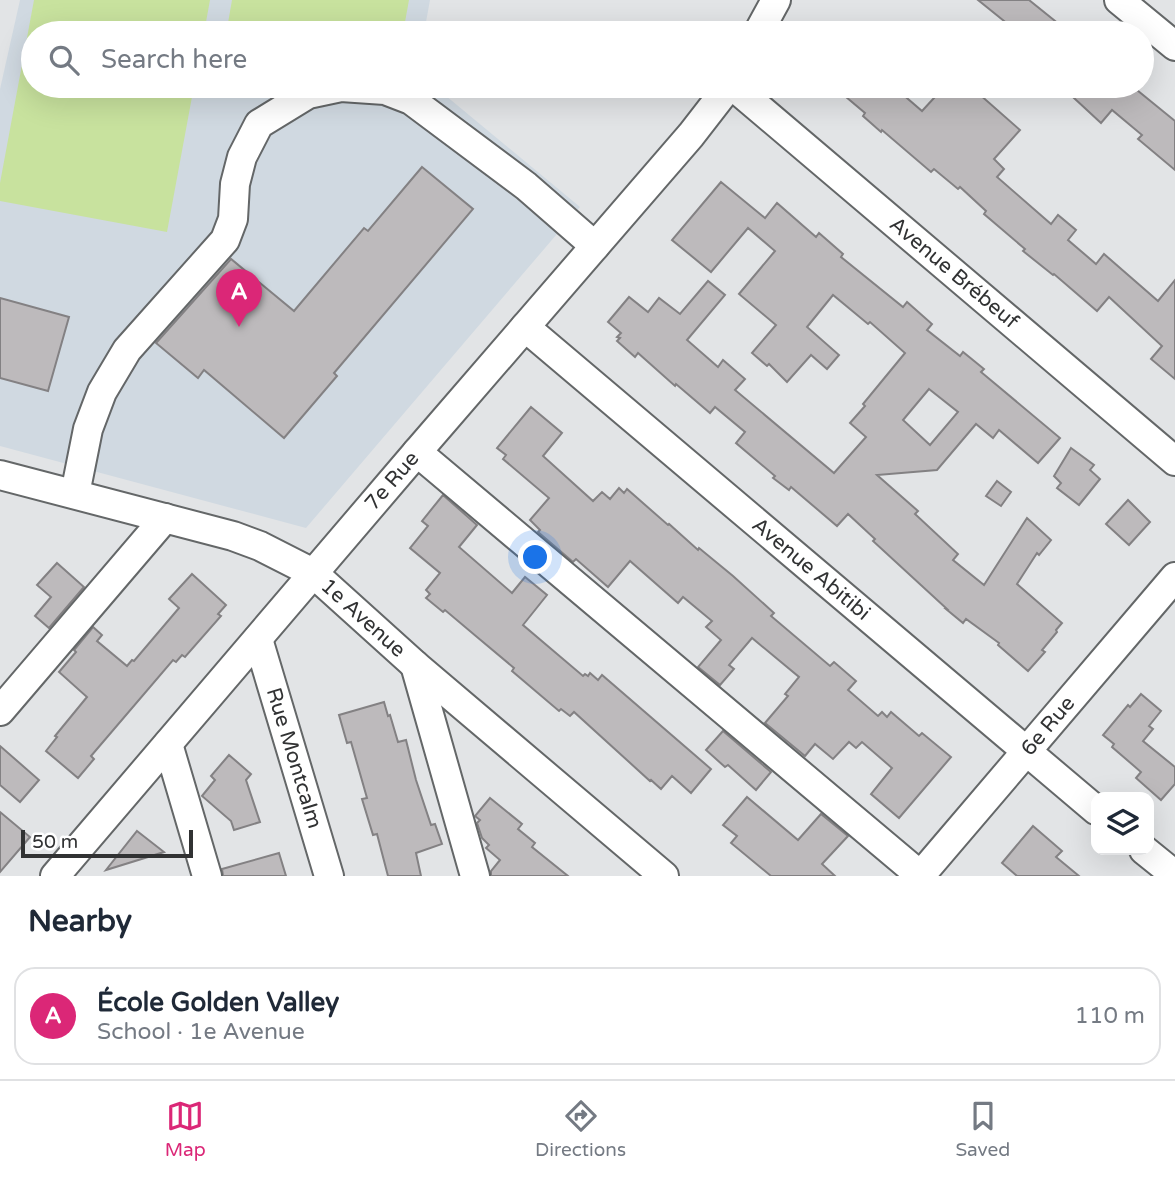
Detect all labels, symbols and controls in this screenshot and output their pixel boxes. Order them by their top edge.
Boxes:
search box [21,21,1154,98]
icon: search [45,41,83,79]
text: Search here [101,44,247,75]
street label: Avenue Brébeuf [884,212,1024,334]
pin: A [216,269,262,327]
street label: 7e Rue [360,446,425,516]
street label: Avenue Abitibi [747,512,875,626]
your location [518,540,552,574]
street label: 1e Avenue [315,573,411,663]
street label: Rue Montcalm [261,685,327,831]
street label: 6e Rue [1016,691,1080,761]
map controls [1091,792,1154,855]
button: layers [1091,792,1154,855]
scale bar [21,827,192,859]
text: 50 m [32,831,78,853]
text: Nearby [28,903,132,940]
text: École Golden Valley [97,987,339,1018]
text: A [44,1002,62,1030]
text: 110 m [1075,1002,1145,1030]
text: School · 1e Avenue [97,1018,305,1046]
tab: Map [165,1097,206,1161]
tab: Directions [535,1097,626,1161]
tab: Saved [955,1097,1010,1161]

